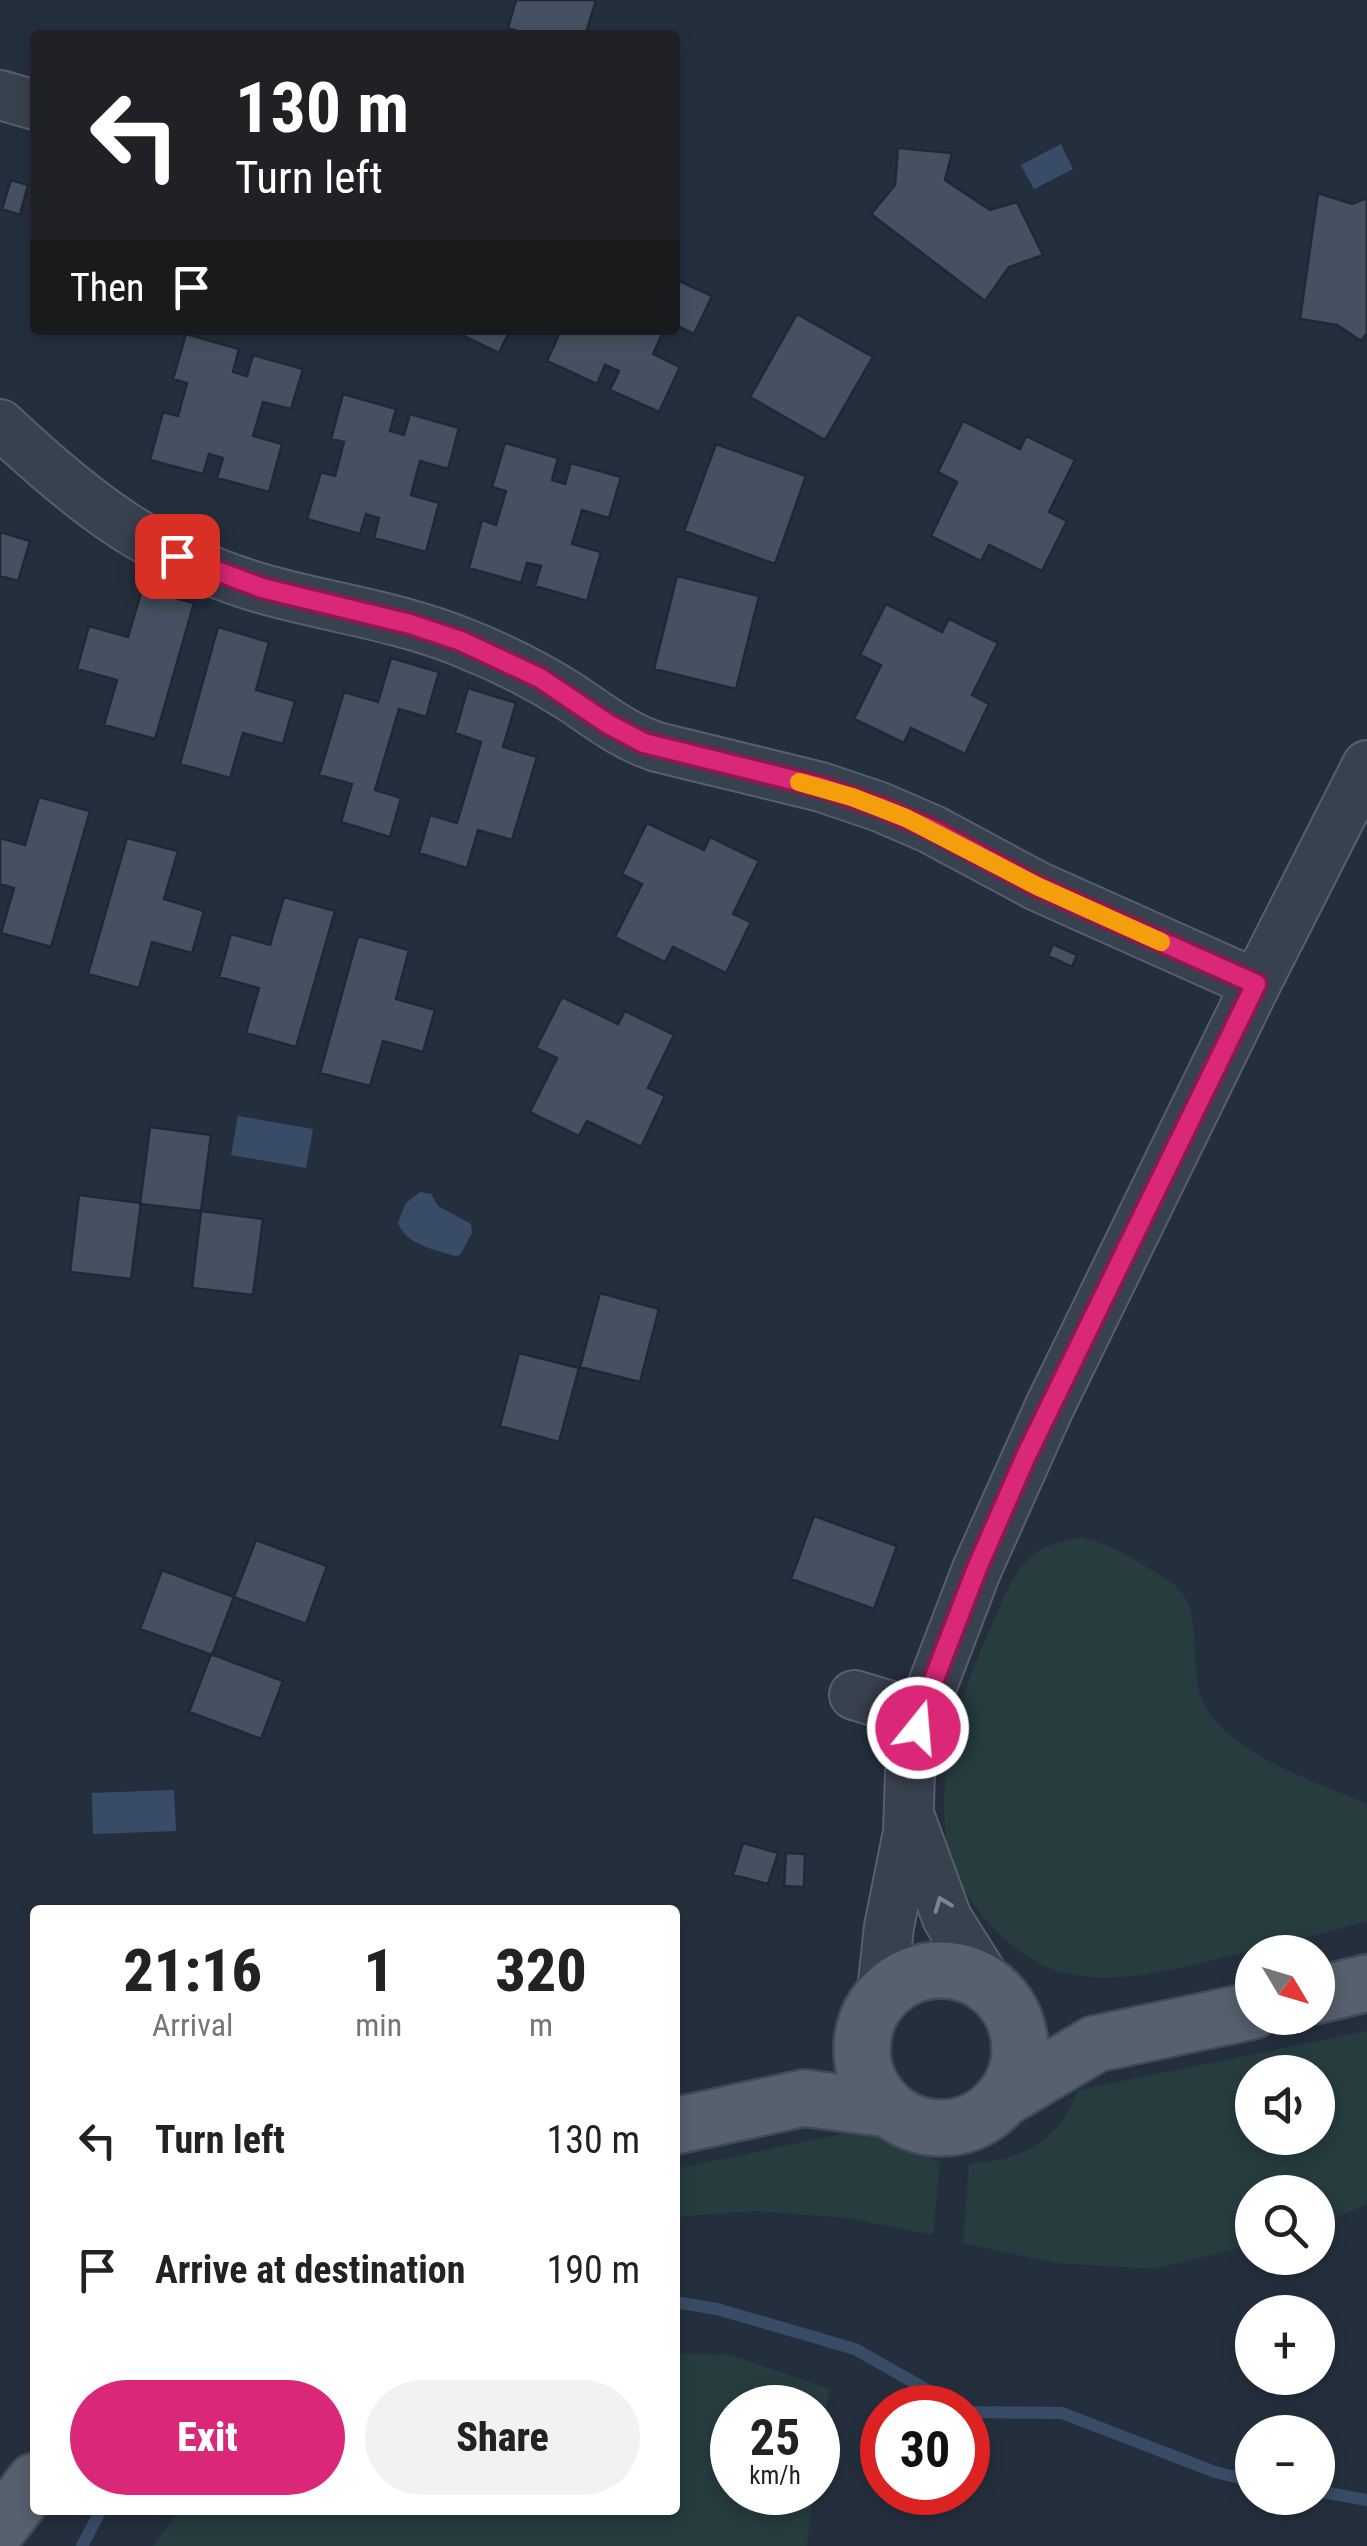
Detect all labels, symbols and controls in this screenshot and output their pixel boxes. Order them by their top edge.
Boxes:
text: 130 m [235,67,409,149]
icon: left [70,70,200,200]
text: Turn left [235,151,383,204]
icon: arrive [164,260,219,315]
text: Then [70,266,144,310]
pin [135,514,220,599]
icon: arrive [150,529,205,584]
position arrow [866,1676,970,1780]
one-way arrow [933,1896,953,1913]
text: 21:16 [123,1935,262,2006]
text: 1 [363,1935,394,2006]
text: 320 [495,1935,587,2006]
north arrow [1235,1935,1335,2035]
map controls [1235,1935,1335,2515]
text: Arrival [152,2006,233,2044]
text: min [355,2006,402,2044]
text: m [529,2006,553,2044]
button: sound [1235,2055,1335,2155]
icon: left [70,2113,125,2168]
text: Turn left [155,2118,285,2162]
text: 130 m [546,2118,640,2162]
button: search [1235,2175,1335,2275]
icon: arrive [70,2243,125,2298]
text: Arrive at destination [155,2248,465,2292]
text: 190 m [546,2248,640,2292]
button: + [1235,2295,1335,2395]
button: Exit [70,2380,345,2495]
button: Share [365,2380,640,2495]
speed limit sign: 30 [860,2385,990,2515]
text: 25 [750,2409,800,2467]
button: − [1235,2415,1335,2515]
text: km/h [749,2461,801,2490]

